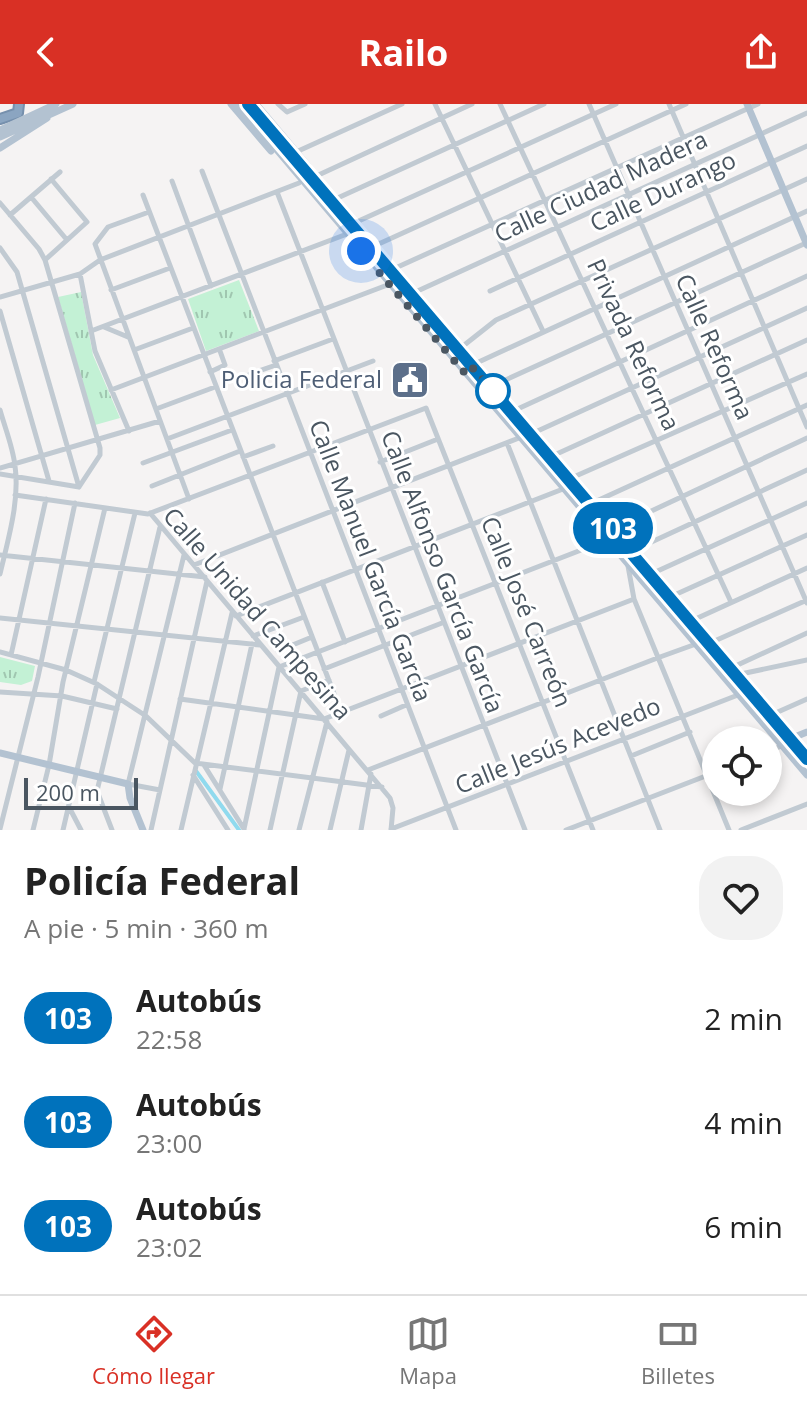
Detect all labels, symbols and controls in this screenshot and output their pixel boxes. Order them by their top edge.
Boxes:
text: Railo [359,28,448,77]
icon: back [24,30,68,74]
icon: share [739,30,783,74]
street label: Calle Ciudad Madera [489,122,712,249]
street label: Calle Durango [584,142,741,239]
your location [341,231,381,271]
street label: Privada Reforma [580,253,689,436]
street label: Calle Reforma [668,268,762,425]
public building icon: Policia Federal [389,359,431,401]
place label: Policia Federal [221,362,382,395]
unlabelled marker [476,374,510,408]
street label: Calle Manuel García García [302,415,440,706]
street label: Calle Alfonso García García [374,425,513,717]
street label: Calle Unidad Campesina [156,500,360,726]
line badge: 103 [567,502,659,554]
text: 103 [589,509,637,547]
street label: Calle José Carreón [474,511,581,712]
street label: Calle Jesús Acevedo [450,688,665,801]
map controls [702,726,782,806]
button: locate [702,726,782,806]
scale bar [24,774,138,810]
text: 200 m [36,777,100,807]
text: Policía Federal [24,854,300,906]
button: heart [699,856,783,940]
text: A pie · 5 min · 360 m [24,910,269,946]
text: Autobús [136,980,262,1021]
text: 2 min [704,998,783,1039]
text: 103 [44,999,92,1037]
text: 22:58 [136,1021,202,1057]
text: Autobús [136,1084,262,1125]
text: 4 min [704,1102,783,1143]
text: 103 [44,1103,92,1141]
text: 23:00 [136,1125,202,1161]
text: Autobús [136,1188,262,1229]
text: 6 min [704,1206,783,1247]
text: 103 [44,1207,92,1245]
text: 23:02 [136,1229,202,1265]
tab: Cómo llegar [92,1312,215,1390]
tab: Mapa [399,1312,457,1390]
tab: Billetes [641,1312,715,1390]

